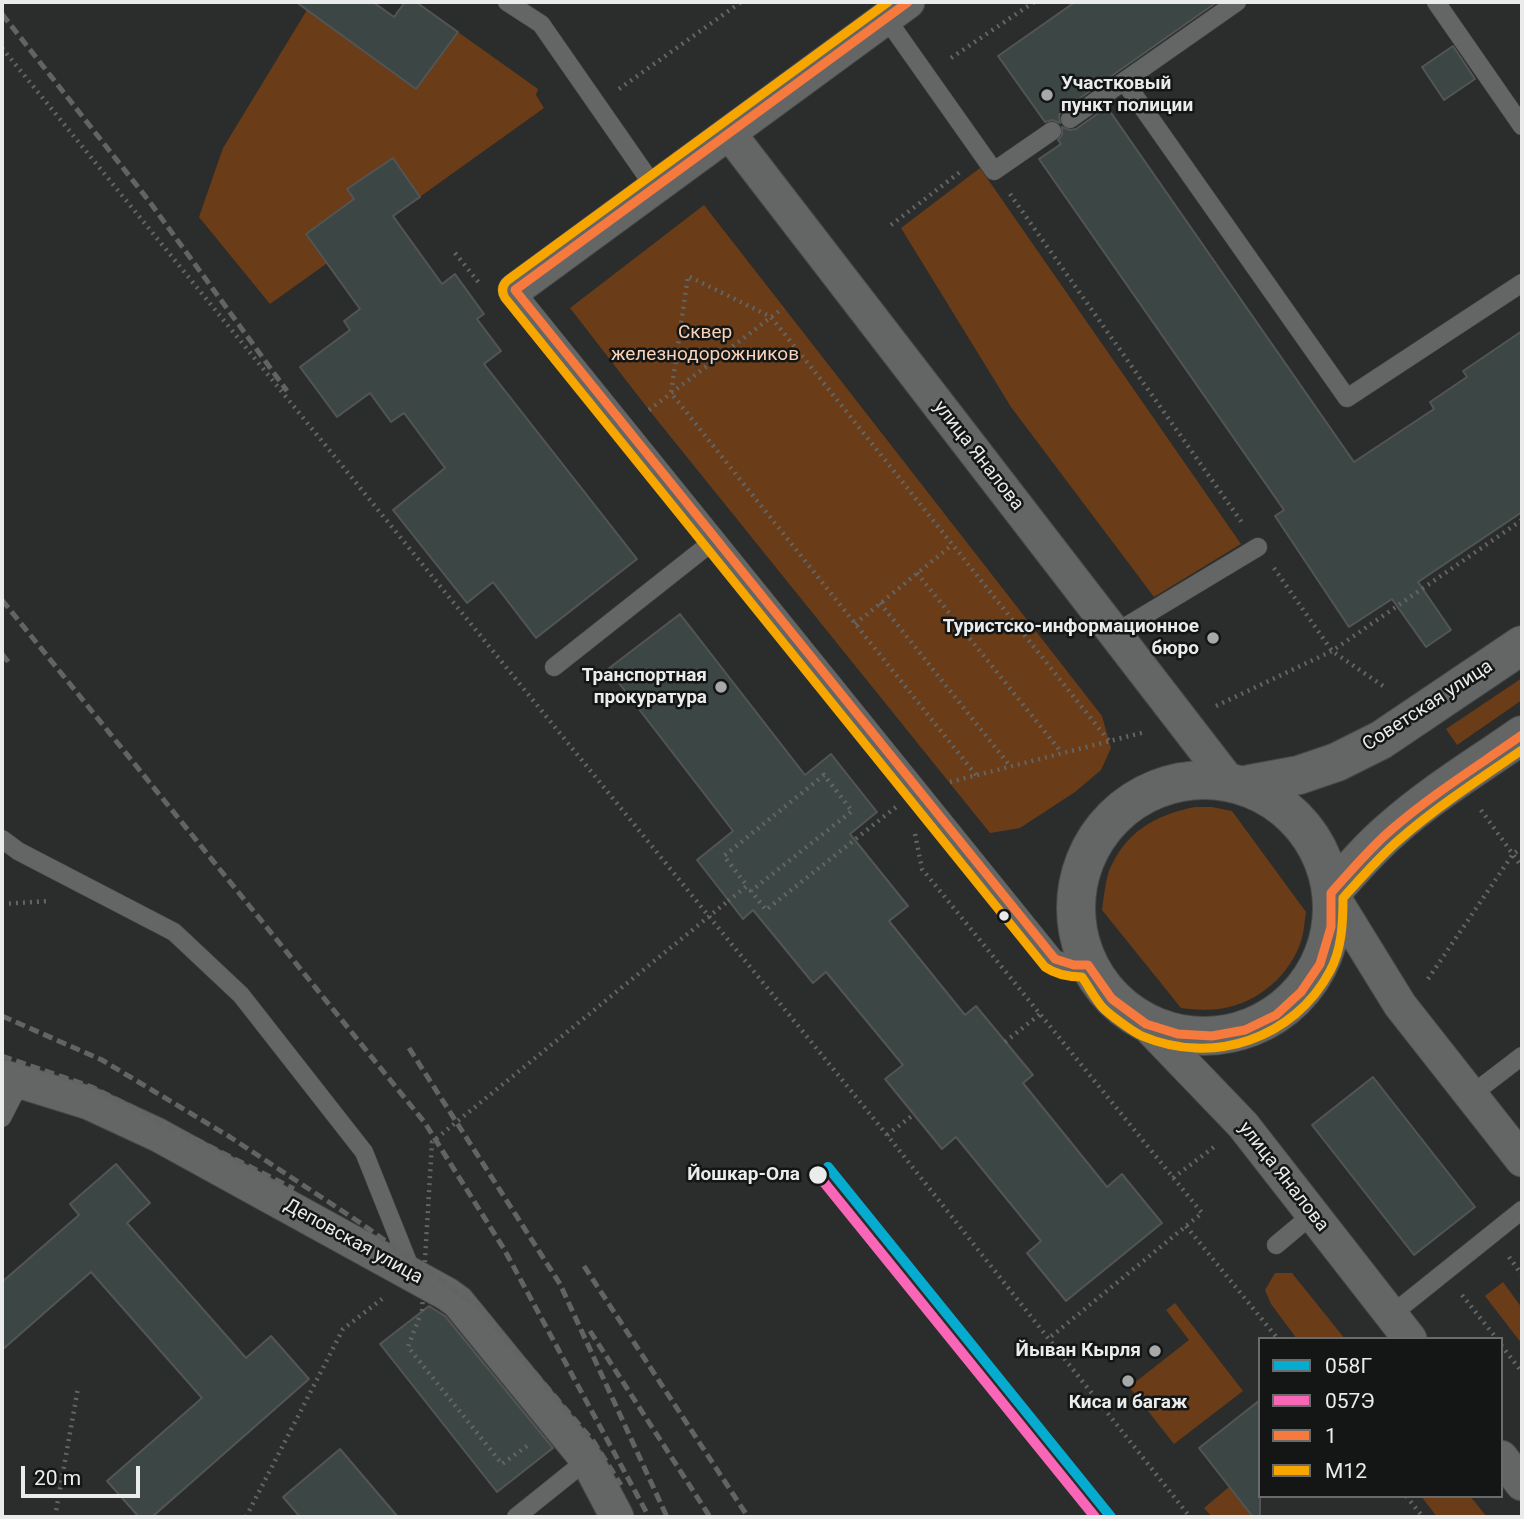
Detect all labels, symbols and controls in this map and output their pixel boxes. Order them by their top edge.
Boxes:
place label: Участковый пункт полиции [1061,73,1193,117]
marker: Участковый пункт полиции [1039,87,1055,103]
park label: Сквер железнодорожников [611,322,799,366]
street label: улица Яналова [928,396,1028,516]
place label: Туристско-информационное бюро [943,616,1199,660]
marker: Туристско-информационное бюро [1205,630,1221,646]
street label: Советская улица [1359,656,1497,756]
place label: Транспортная прокуратура [582,665,707,709]
marker: Транспортная прокуратура [713,679,729,695]
unlabelled marker [997,909,1011,923]
street label: улица Яналова [1233,1117,1333,1237]
place label: Йошкар-Ола [687,1164,800,1186]
marker: Йошкар-Ола [807,1164,829,1186]
street label: Деповская улица [280,1194,426,1290]
legend [1258,1337,1503,1498]
place label: Йыван Кырля [1016,1340,1141,1362]
marker: Йыван Кырля [1147,1343,1163,1359]
text: 058Г [1325,1354,1372,1378]
marker: Киса и багаж [1120,1373,1136,1389]
text: 057Э [1325,1389,1375,1413]
place label: Киса и багаж [1069,1392,1187,1414]
text: 1 [1325,1424,1337,1448]
scale bar [24,1452,144,1496]
text: М12 [1325,1459,1367,1483]
text: 20 m [34,1466,81,1490]

